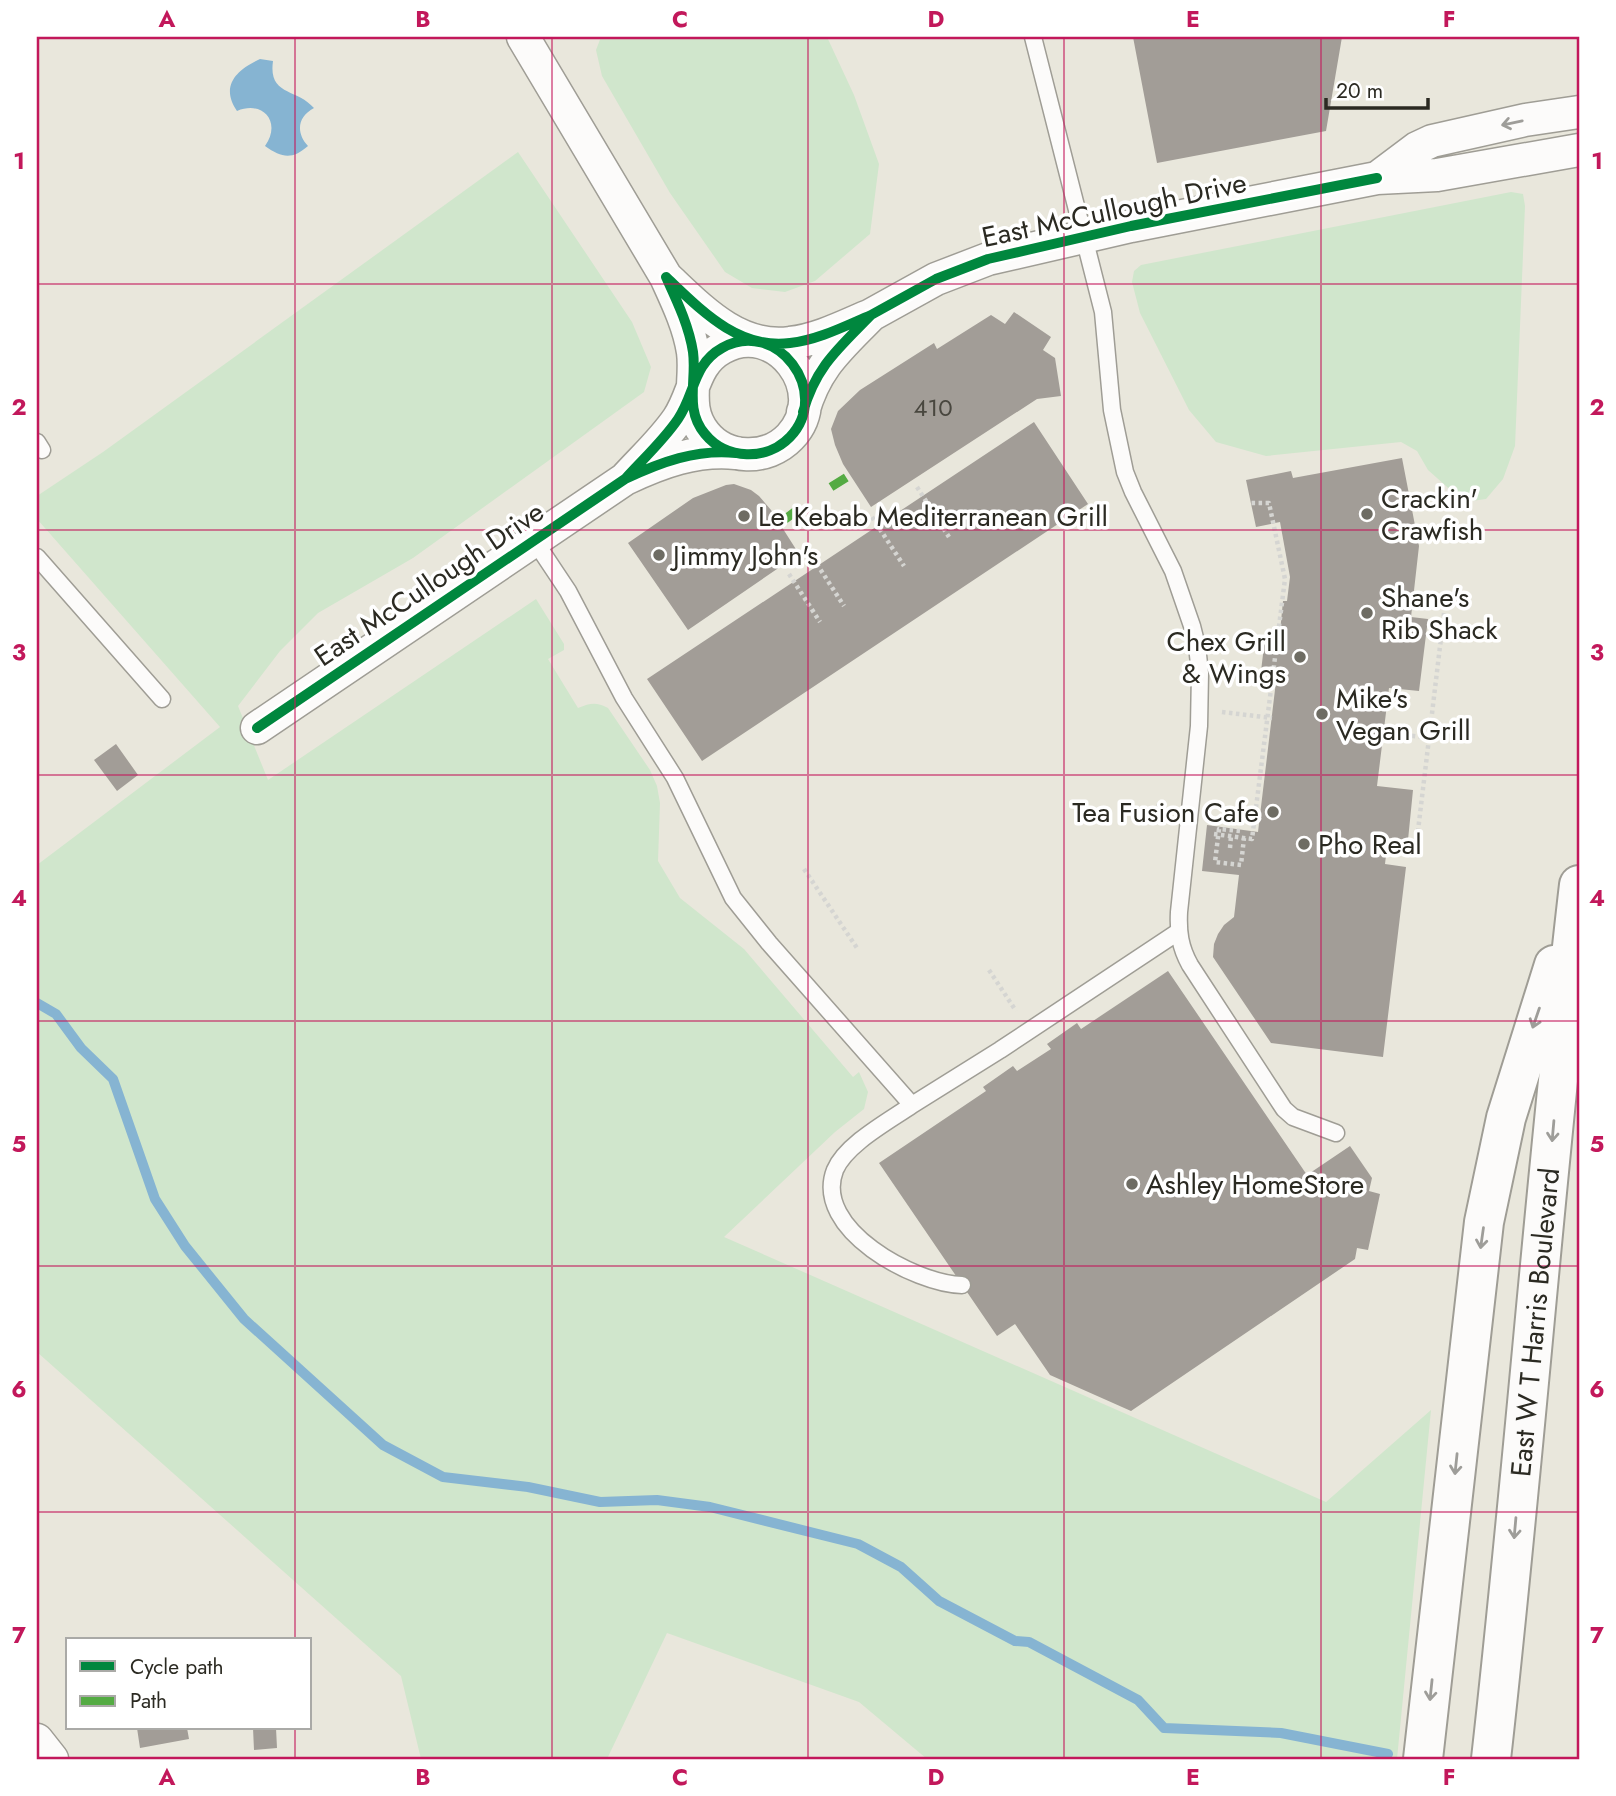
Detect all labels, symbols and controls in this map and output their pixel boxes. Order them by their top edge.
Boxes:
text: A [158,2,176,36]
text: B [415,2,431,36]
text: C [672,2,688,36]
text: D [928,2,945,36]
text: E [1186,2,1200,36]
text: F [1443,2,1455,36]
scale bar [1326,66,1427,110]
text: 20 m [1336,76,1383,106]
one-way arrow [1501,117,1524,131]
text: 1 [13,144,25,178]
text: 1 [1591,144,1603,178]
street label: East McCullough Drive [978,162,1250,258]
text: 2 [11,390,27,424]
house number: 410 [913,390,953,425]
text: 2 [1589,390,1605,424]
place label: Crackin' Crawfish [1381,478,1483,551]
street label: East McCullough Drive [306,492,552,676]
place label: Le Kebab Mediterranean Grill [758,496,1108,537]
marker: Crackin' Crawfish [1359,506,1375,522]
marker: Le Kebab Mediterranean Grill [736,508,752,524]
place label: Jimmy John's [669,535,818,576]
marker: Jimmy John's [651,547,667,563]
place label: Shane's Rib Shack [1381,577,1498,650]
marker: Shane's Rib Shack [1359,605,1375,621]
place label: Chex Grill & Wings [1166,621,1286,694]
text: 3 [12,635,26,669]
text: 3 [1590,635,1604,669]
marker: Chex Grill & Wings [1292,649,1308,665]
place label: Mike's Vegan Grill [1336,678,1471,751]
marker: Mike's Vegan Grill [1314,706,1330,722]
place label: Tea Fusion Cafe [1072,792,1259,833]
marker: Tea Fusion Cafe [1265,804,1281,820]
place label: Pho Real [1318,824,1422,865]
marker: Pho Real [1296,836,1312,852]
text: 4 [11,881,27,915]
text: 4 [1589,881,1605,915]
one-way arrow [1529,1006,1542,1028]
one-way arrow [1546,1119,1559,1142]
text: 5 [12,1127,26,1161]
text: 5 [1590,1127,1604,1161]
place label: Ashley HomeStore [1146,1164,1364,1205]
street label: East W T Harris Boulevard [1500,1166,1570,1478]
marker: Ashley HomeStore [1124,1176,1140,1192]
one-way arrow [1475,1226,1488,1249]
text: 6 [11,1372,27,1406]
text: 6 [1589,1372,1605,1406]
one-way arrow [1450,1452,1463,1475]
one-way arrow [1508,1517,1521,1539]
text: 7 [12,1618,26,1652]
text: 7 [1590,1618,1604,1652]
legend [66,1638,312,1730]
text: Cycle path [130,1652,223,1682]
one-way arrow [1424,1678,1437,1701]
text: Path [130,1686,167,1716]
text: A [158,1760,176,1794]
text: B [415,1760,431,1794]
text: C [672,1760,688,1794]
text: D [928,1760,945,1794]
text: E [1186,1760,1200,1794]
text: F [1443,1760,1455,1794]

